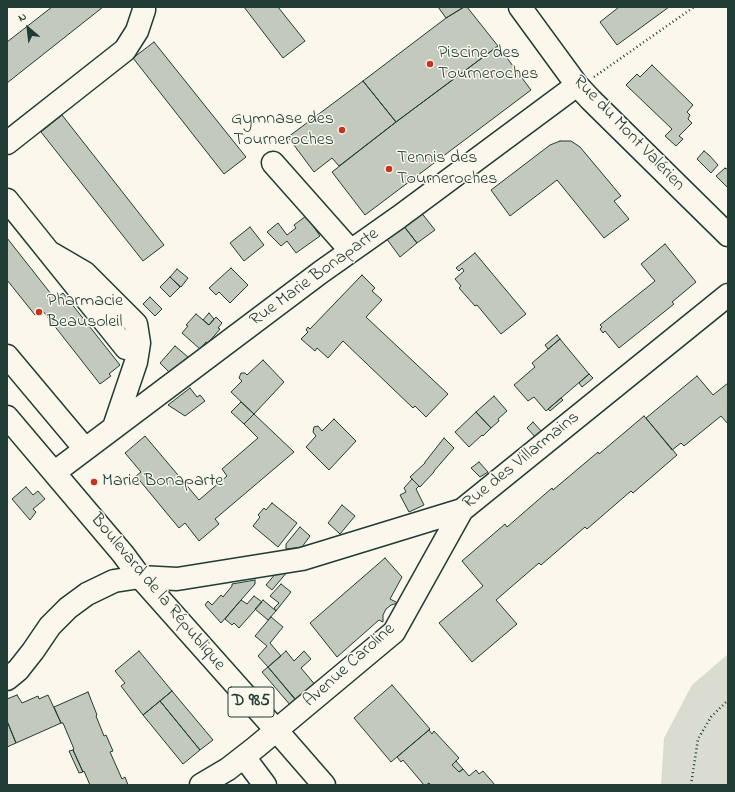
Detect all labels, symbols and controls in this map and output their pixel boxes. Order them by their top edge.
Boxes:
north arrow [8,8,48,48]
text: N [15,9,29,26]
place label: Piscine des Tourneroches [438,43,538,86]
marker: Piscine des Tourneroches [425,59,435,69]
street label: Rue du Mont Valérien [567,72,689,196]
place label: Gymnase des Tourneroches [231,109,334,152]
marker: Gymnase des Tourneroches [337,125,347,135]
place label: Tennis des Tourneroches [397,148,497,190]
marker: Tennis des Tourneroches [384,164,394,174]
street label: Rue Marie Bonaparte [246,224,384,332]
place label: Pharmacie Beausoleil [47,291,123,334]
marker: Pharmacie Beausoleil [34,307,44,317]
street label: Rue des Villarmains [459,407,585,515]
place label: Marie Bonaparte [102,471,223,493]
marker: Marie Bonaparte [89,477,99,487]
street label: Boulevard de la République [85,510,229,676]
street label: Avenue Caroline [300,619,400,713]
road number: D 985 [228,687,274,717]

